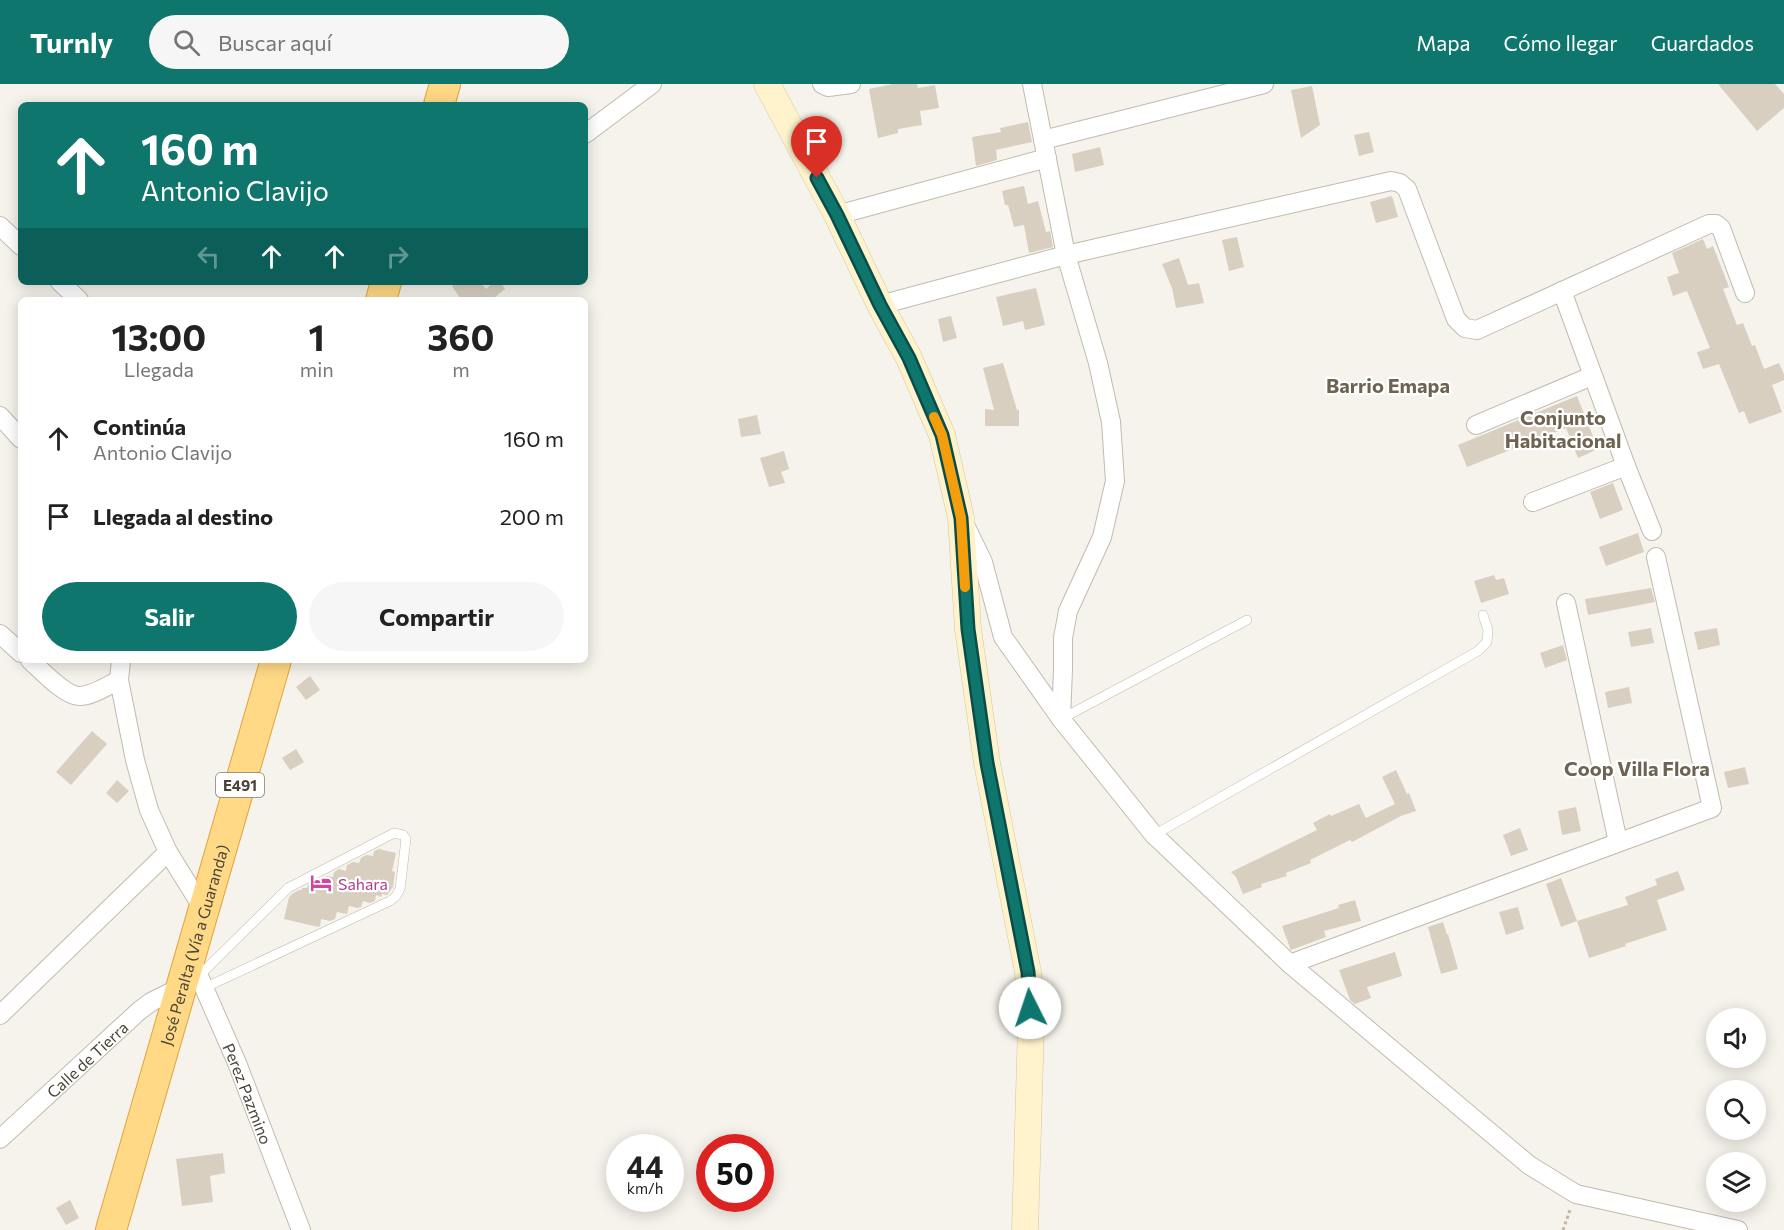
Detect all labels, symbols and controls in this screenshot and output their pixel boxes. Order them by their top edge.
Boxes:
search box [149,15,569,69]
text: Turnly [30,25,113,59]
icon: search [170,26,203,59]
text: Buscar aquí [218,29,332,56]
text: Mapa [1416,30,1471,55]
text: Cómo llegar [1504,30,1618,55]
text: Guardados [1651,30,1754,55]
pin [791,116,842,178]
text: 160 m [141,122,259,174]
icon: arrive [800,125,833,158]
icon: ahead [42,126,120,204]
text: Antonio Clavijo [141,174,329,207]
icon: left [192,240,225,273]
icon: ahead [255,240,288,273]
icon: ahead [318,240,351,273]
icon: right [381,240,414,273]
text: 13:00 [112,314,206,358]
text: 1 [309,314,325,358]
text: 360 [427,314,494,358]
text: Llegada [124,357,194,381]
text: min [300,357,334,381]
text: m [452,357,470,381]
district label: Barrio Emapa [1326,373,1450,397]
district label: Conjunto Habitacional [1505,405,1621,452]
text: Continúa [93,413,186,440]
icon: ahead [42,422,75,455]
text: 160 m [503,425,564,452]
text: Antonio Clavijo [93,440,232,464]
icon: arrive [42,500,75,533]
text: Llegada al destino [93,503,273,530]
text: 200 m [500,503,564,530]
button: Salir [42,582,297,651]
button: Compartir [309,582,564,651]
district label: Coop Villa Flora [1564,756,1710,780]
road number: E491 [216,773,264,797]
street label: José Peralta (Vía a Guaranda) [155,842,232,1047]
hotel icon: Sahara [309,871,333,895]
place label: Sahara [338,874,388,893]
position arrow [998,976,1062,1040]
map controls [1706,1008,1766,1212]
button: sound [1706,1008,1766,1068]
street label: Calle de Tierra [42,1017,131,1101]
street label: Perez Pazmino [220,1040,277,1147]
button: search [1706,1080,1766,1140]
speed limit sign: 50 [696,1134,774,1212]
text: 44 [627,1147,663,1184]
button: layers [1706,1152,1766,1212]
text: km/h [627,1179,663,1197]

